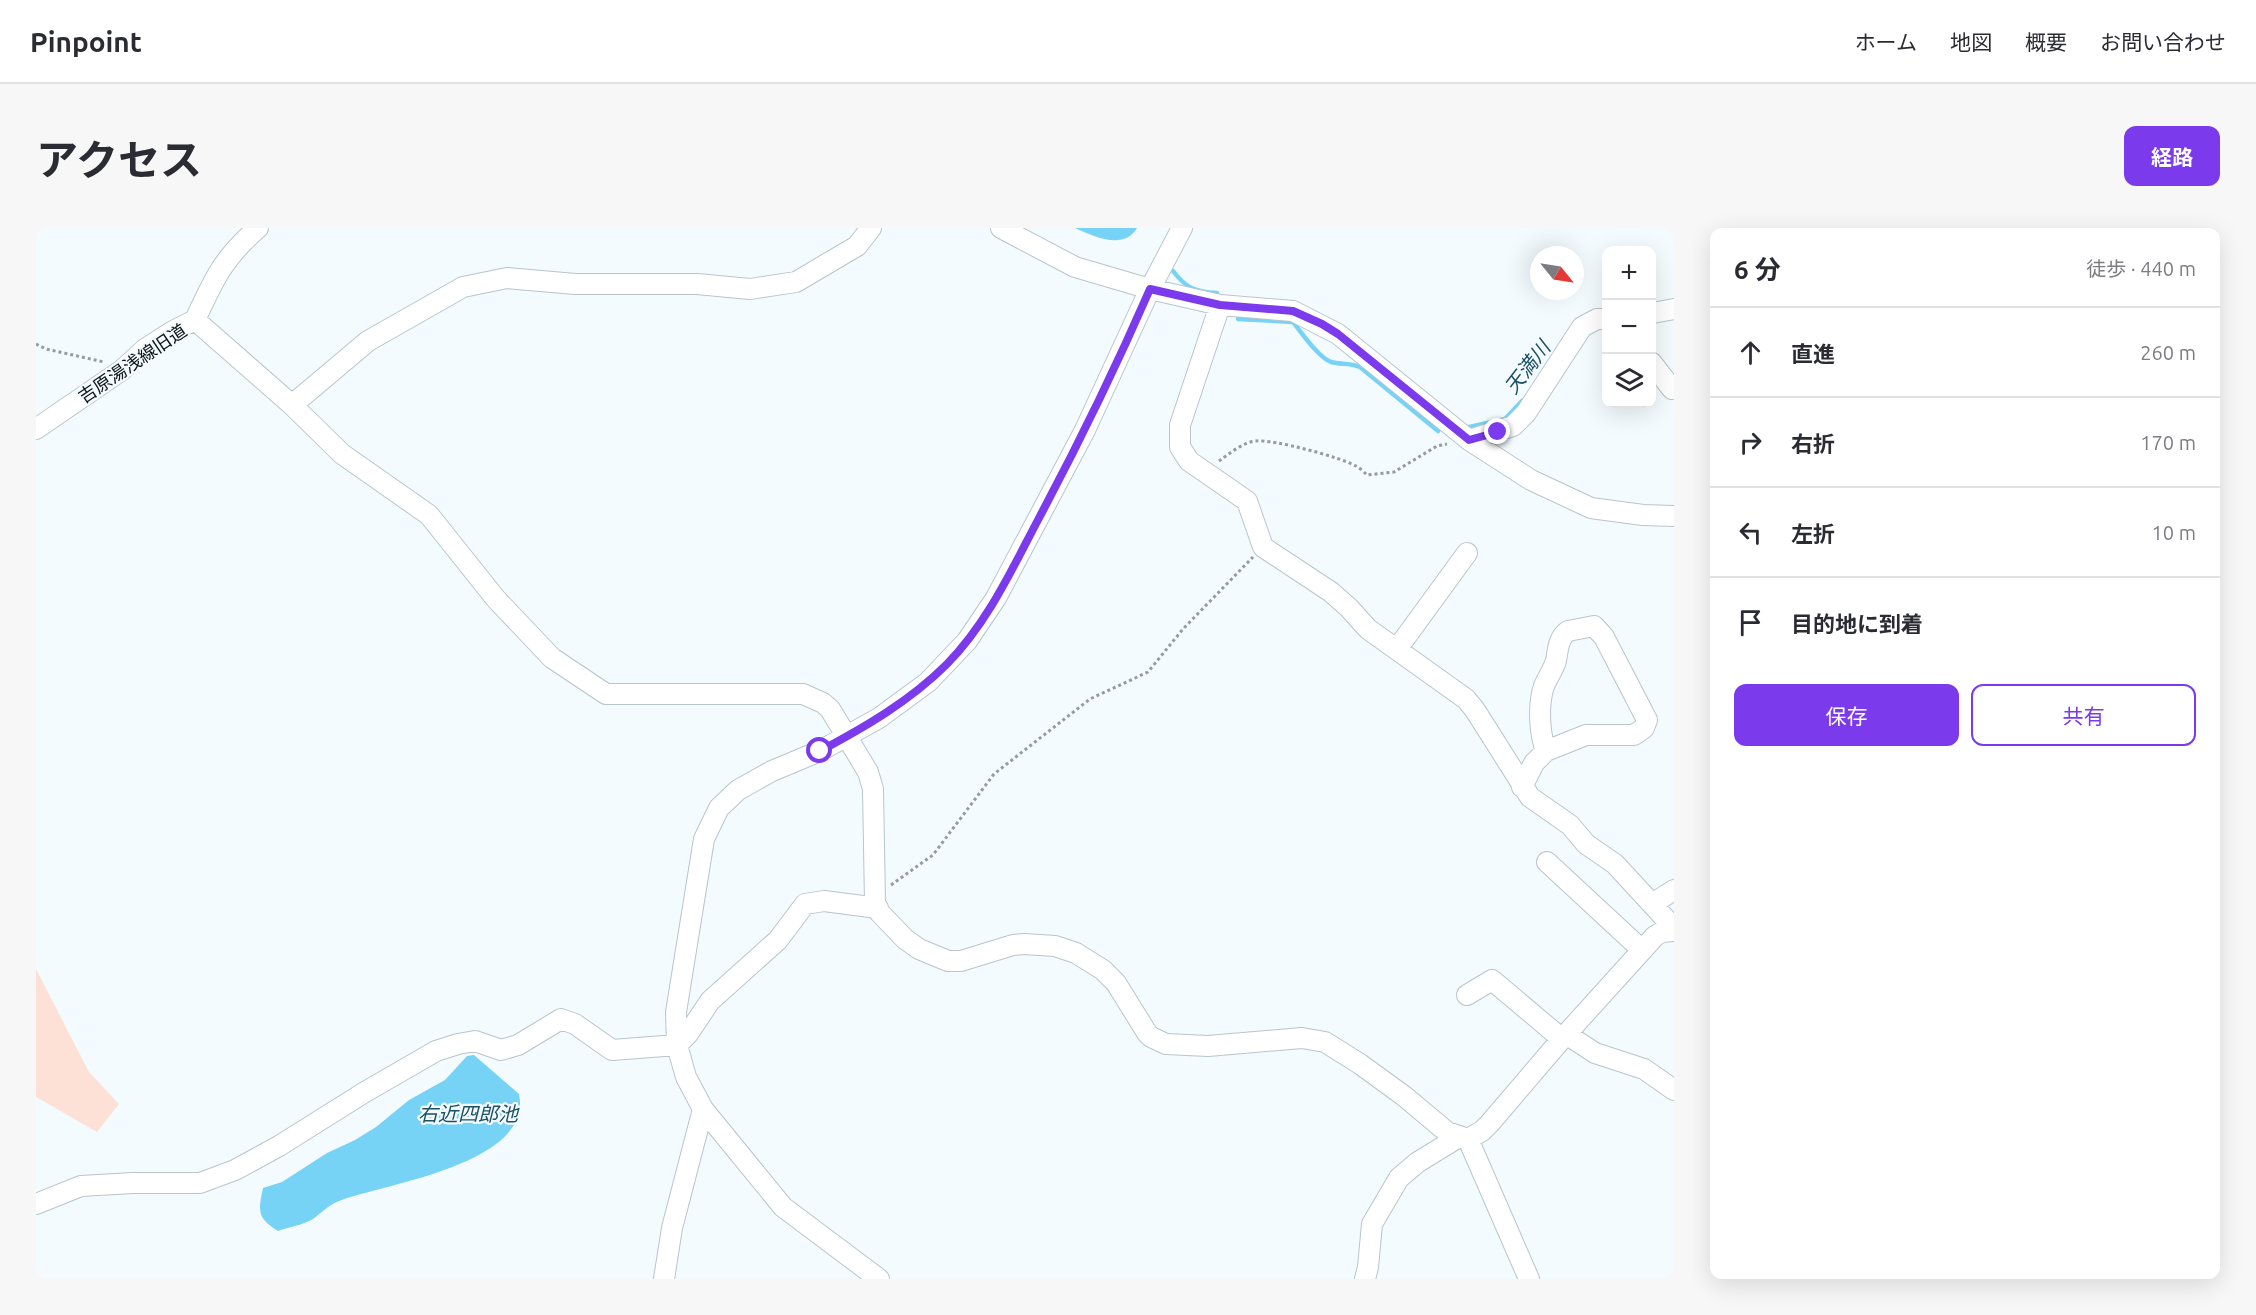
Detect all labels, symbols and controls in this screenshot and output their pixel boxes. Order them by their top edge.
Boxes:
text: Pinpoint [30,26,142,57]
text: ホーム [1855,30,1917,54]
text: 地図 [1950,30,1992,54]
text: 概要 [2025,30,2067,54]
text: お問い合わせ [2100,30,2226,54]
button: 経路 [2124,126,2220,186]
text: アクセス [36,136,202,183]
north arrow [1530,246,1584,300]
map controls [1602,246,1656,408]
button: + [1602,246,1656,300]
text: 6 分 [1734,255,1781,284]
text: 徒歩 · 440 m [2086,257,2196,280]
button: − [1602,300,1656,354]
street label: 吉原湯浅線旧道 [74,319,190,407]
water label: 天満川 [1499,335,1556,398]
icon: ahead [1734,336,1767,369]
text: 直進 [1791,341,1835,366]
text: 260 m [2140,341,2196,364]
button: layers [1602,354,1656,408]
route end [1484,418,1510,444]
icon: right [1734,426,1767,459]
text: 右折 [1791,431,1835,456]
text: 170 m [2140,431,2196,454]
icon: left [1734,516,1767,549]
text: 左折 [1791,521,1835,546]
text: 10 m [2152,521,2196,544]
icon: arrive [1734,606,1767,639]
text: 目的地に到着 [1791,611,1923,636]
button: 保存 [1734,684,1959,746]
button: 共有 [1971,684,2196,746]
route start [806,737,832,763]
water label: 右近四郎池 [418,1102,520,1125]

